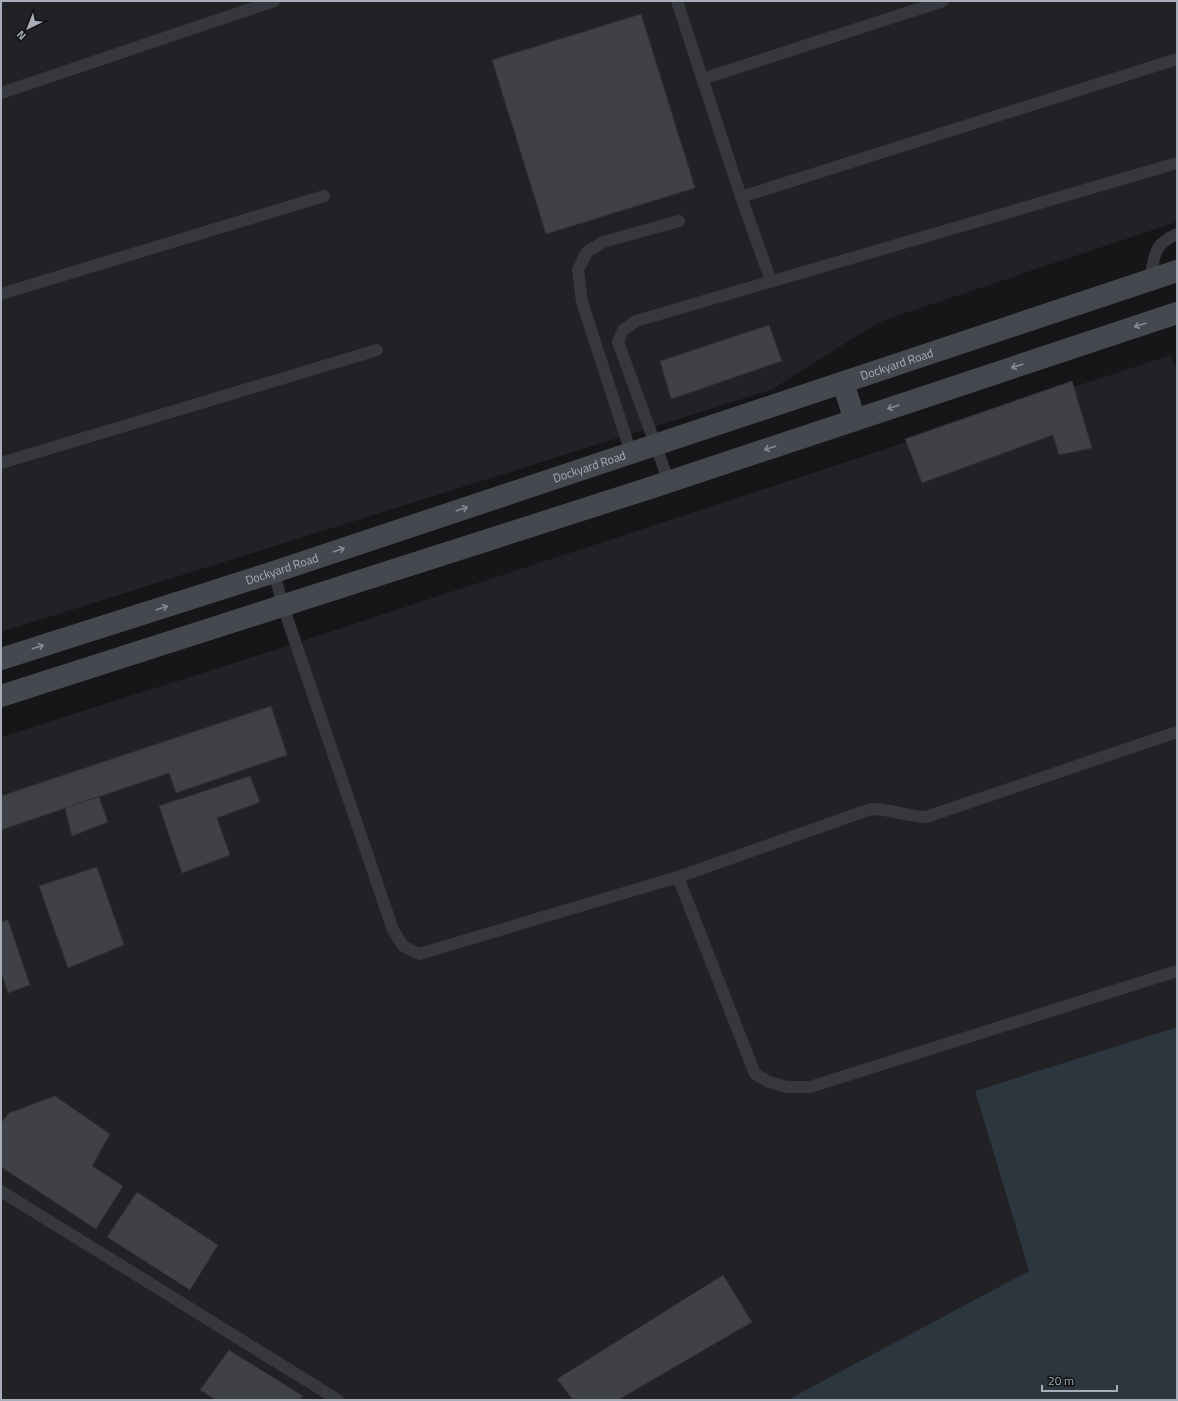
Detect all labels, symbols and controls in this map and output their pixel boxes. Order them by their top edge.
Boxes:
north arrow [8,8,48,48]
text: N [13,27,29,44]
one-way arrow [1134,322,1147,329]
street label: Dockyard Road [858,343,936,385]
one-way arrow [1010,363,1023,370]
one-way arrow [887,404,900,411]
street label: Dockyard Road [550,445,628,487]
one-way arrow [764,445,777,452]
one-way arrow [456,505,469,512]
one-way arrow [332,546,345,553]
street label: Dockyard Road [243,548,321,590]
one-way arrow [156,603,168,611]
one-way arrow [31,643,44,650]
scale bar [1042,1367,1117,1393]
text: 20 m [1048,1371,1074,1390]

